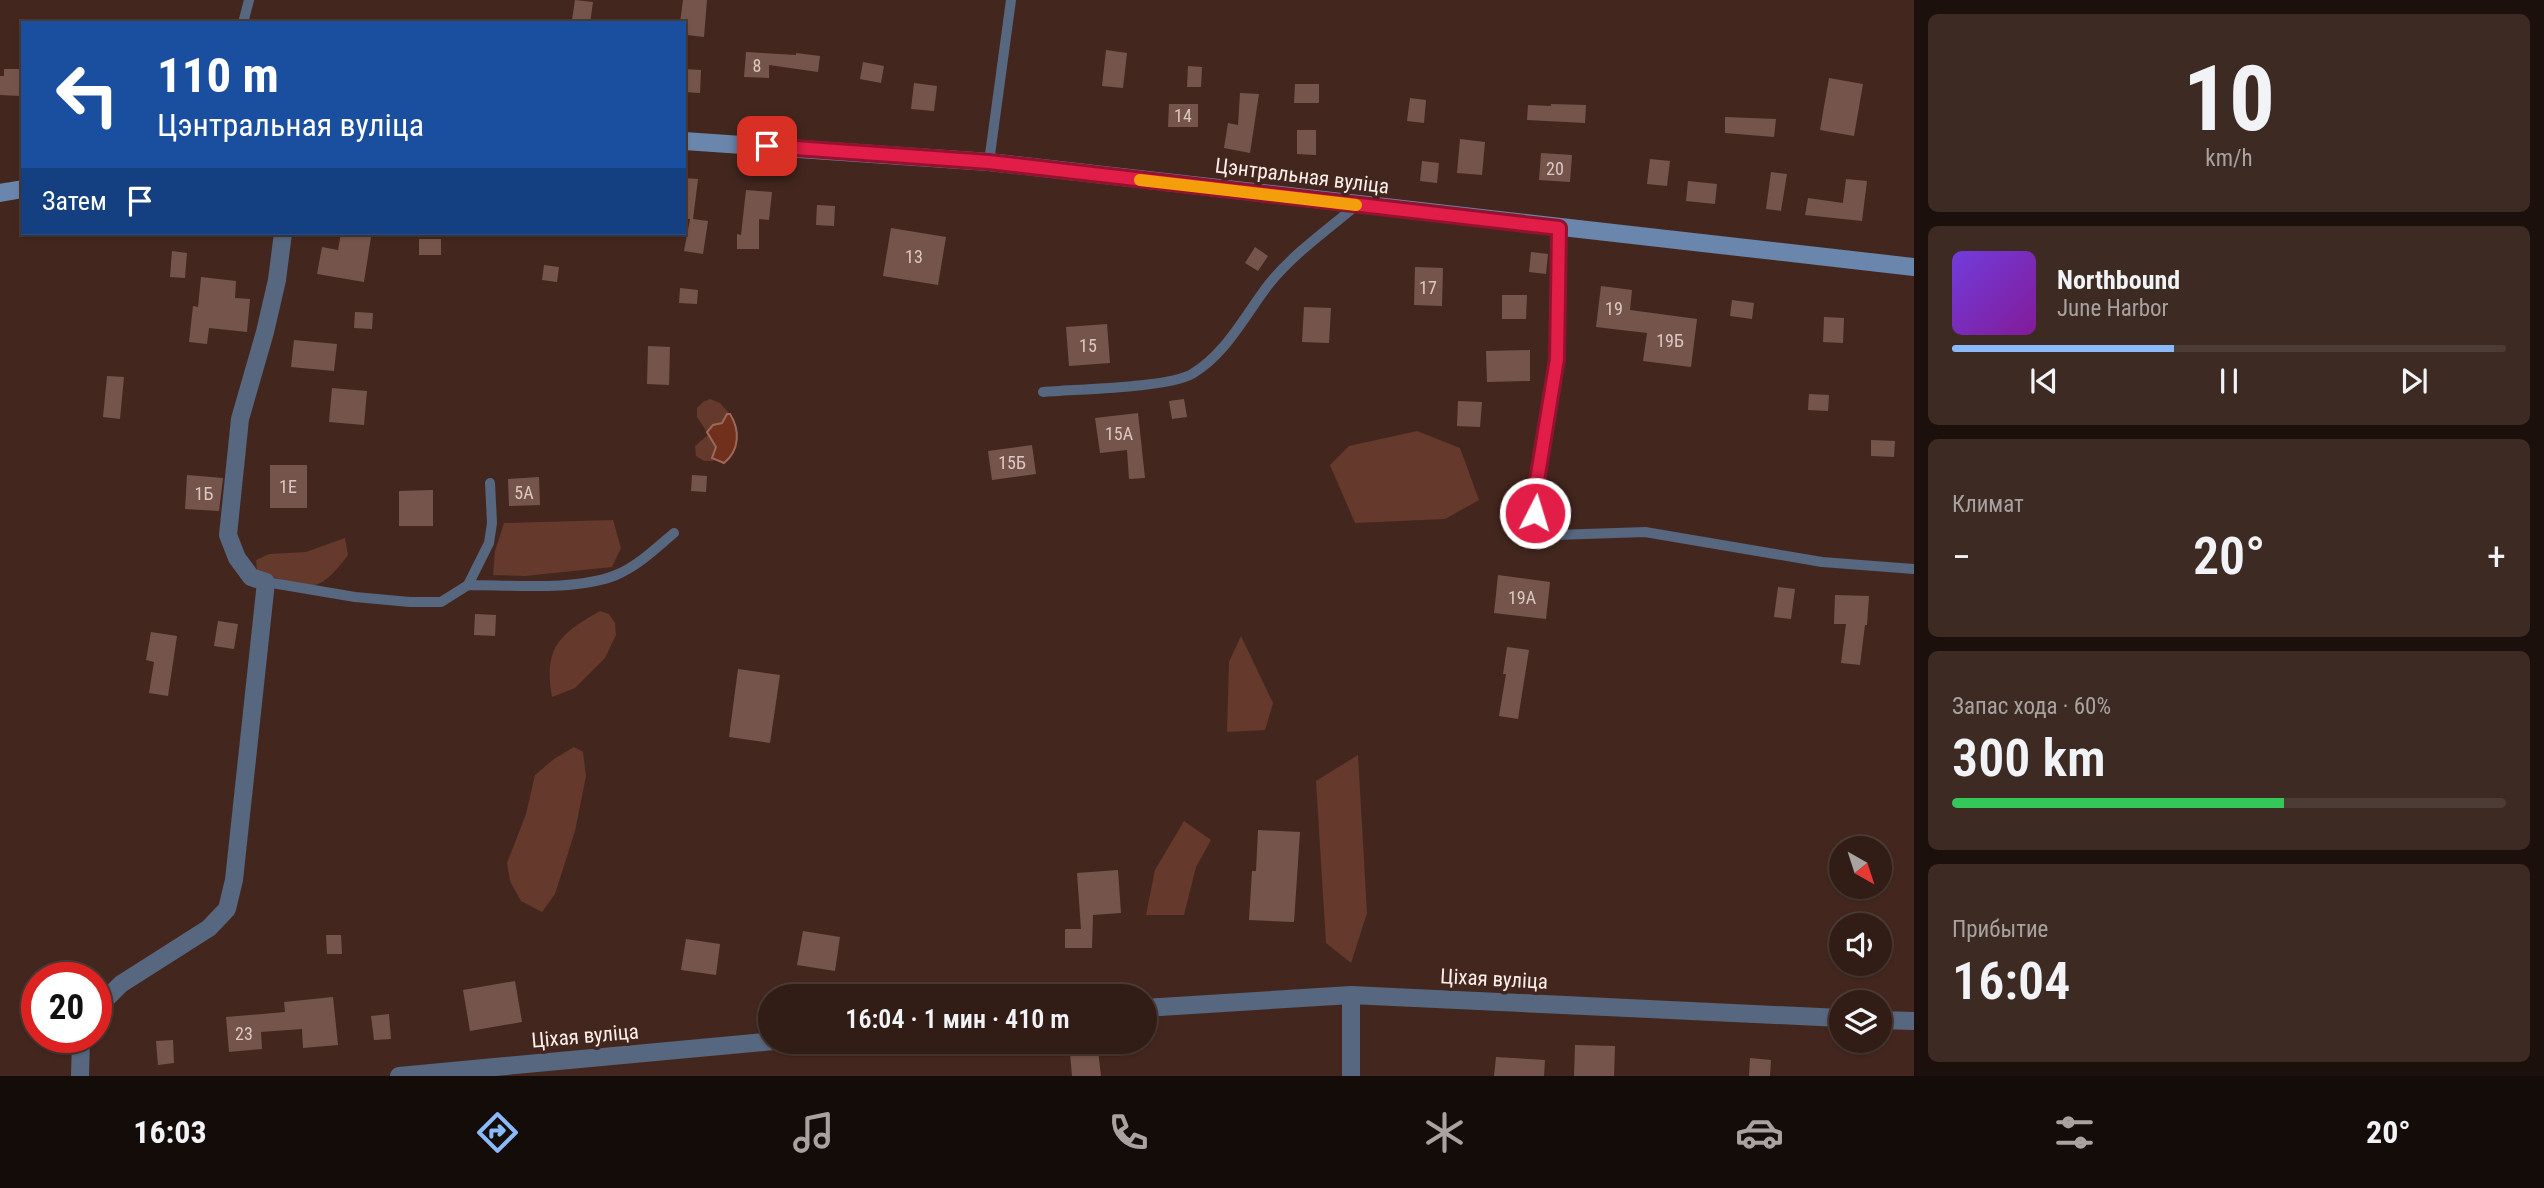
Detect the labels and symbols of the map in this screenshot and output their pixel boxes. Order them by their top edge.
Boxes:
house number: 8 [753,55,761,76]
house number: 14 [1174,105,1192,126]
pin [737,116,797,176]
street label: Цэнтральная вуліца [1214,153,1390,199]
house number: 20 [1546,158,1564,179]
house number: 13 [905,246,923,267]
house number: 17 [1419,277,1437,298]
house number: 19 [1605,298,1623,319]
house number: 19Б [1656,330,1684,351]
house number: 15 [1079,335,1097,356]
house number: 15А [1105,423,1134,444]
house number: 15Б [998,452,1026,473]
house number: 1Е [279,476,297,497]
position arrow [1498,476,1572,550]
house number: 5А [514,482,534,503]
house number: 1Б [195,483,213,504]
house number: 19А [1508,587,1537,608]
north arrow [1829,836,1892,900]
speed limit sign: 20 [21,962,112,1053]
street label: Ціхая вуліца [1440,964,1548,994]
street label: Ціхая вуліца [530,1019,640,1053]
house number: 23 [235,1023,253,1044]

